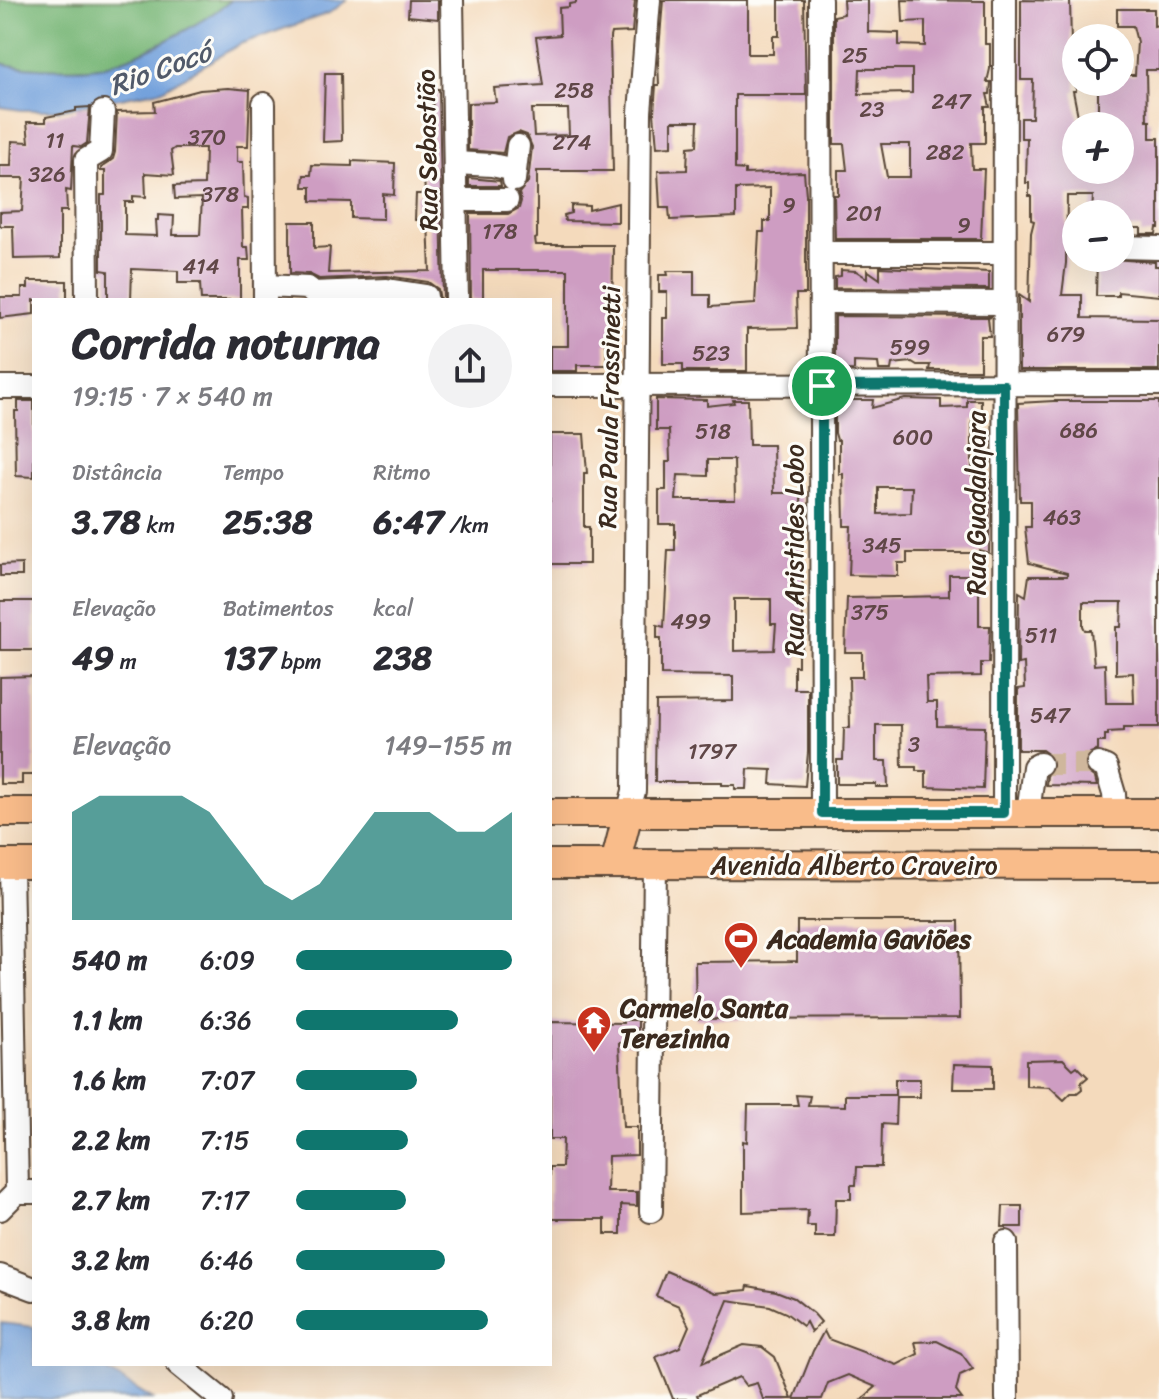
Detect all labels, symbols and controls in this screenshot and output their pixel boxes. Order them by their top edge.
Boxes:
map controls [1062,24,1134,272]
button: locate [1062,24,1134,96]
water label: Rio Cocó [102,25,224,110]
house number: 25 [842,36,868,75]
street label: Rua Sebastião [403,69,451,231]
house number: 258 [554,71,594,110]
house number: 247 [931,82,972,121]
house number: 23 [860,90,884,129]
button: + [1062,112,1134,184]
house number: 370 [188,118,226,157]
house number: 11 [46,121,64,160]
house number: 274 [552,123,592,162]
house number: 282 [926,133,965,172]
house number: 326 [28,155,66,194]
house number: 378 [201,175,239,214]
house number: 9 [782,186,796,225]
house number: 201 [846,194,882,233]
button: − [1062,200,1134,272]
house number: 9 [957,206,971,245]
house number: 178 [482,212,518,251]
house number: 414 [183,247,220,286]
street label: Rua Paula Frassinetti [584,284,634,529]
text: Corrida noturna [72,304,379,382]
house number: 679 [1047,315,1085,354]
button: share [428,324,512,408]
house number: 599 [890,328,930,367]
house number: 523 [692,334,730,373]
pin [788,352,856,420]
icon: arrive [800,364,844,408]
text: 19:15 · 7 × 540 m [72,373,273,419]
street label: Rua Guadalajara [953,410,999,595]
house number: 686 [1060,411,1098,450]
house number: 518 [695,412,731,451]
house number: 600 [893,418,933,457]
street label: Rua Aristides Lobo [771,444,817,656]
text: Distância [72,453,162,492]
text: Tempo [223,453,284,492]
text: Ritmo [373,453,430,492]
text: 3.78 [72,492,141,552]
text: 25:38 [223,492,312,552]
text: 6:47 [373,492,444,552]
house number: 463 [1043,498,1081,537]
text: km [141,506,175,545]
text: /km [444,506,489,545]
house number: 345 [862,526,902,565]
text: Elevação [72,589,156,628]
text: Batimentos [223,589,334,628]
text: kcal [373,589,413,628]
house number: 375 [851,593,889,632]
house number: 499 [671,602,711,641]
house number: 511 [1025,616,1057,655]
text: 49 [72,628,114,688]
text: 137 [223,628,275,688]
text: 238 [373,628,432,688]
text: m [114,642,137,681]
text: bpm [275,642,322,681]
house number: 547 [1030,696,1071,735]
text: Elevação [72,722,171,768]
text: 149–155 m [384,722,512,768]
house number: 3 [908,725,920,764]
house number: 1797 [688,732,737,771]
street label: Avenida Alberto Craveiro [709,842,998,888]
place label: Academia Gaviões [766,916,972,962]
sports icon: Academia Gaviões [722,920,760,970]
text: 540 m [72,937,147,983]
text: 6:09 [200,937,255,983]
place label: Carmelo Santa Terezinha [619,985,789,1061]
text: 1.1 km [72,997,143,1043]
text: 6:36 [200,997,252,1043]
temple icon: Carmelo Santa Terezinha [575,1004,613,1054]
text: 1.6 km [72,1057,146,1103]
text: 7:07 [200,1057,254,1103]
text: 2.2 km [72,1117,150,1163]
text: 7:15 [200,1117,250,1163]
text: 2.7 km [72,1177,150,1223]
text: 7:17 [200,1177,249,1223]
text: 3.2 km [72,1237,150,1283]
text: 6:46 [200,1237,254,1283]
text: 3.8 km [72,1297,150,1343]
text: 6:20 [200,1297,254,1343]

